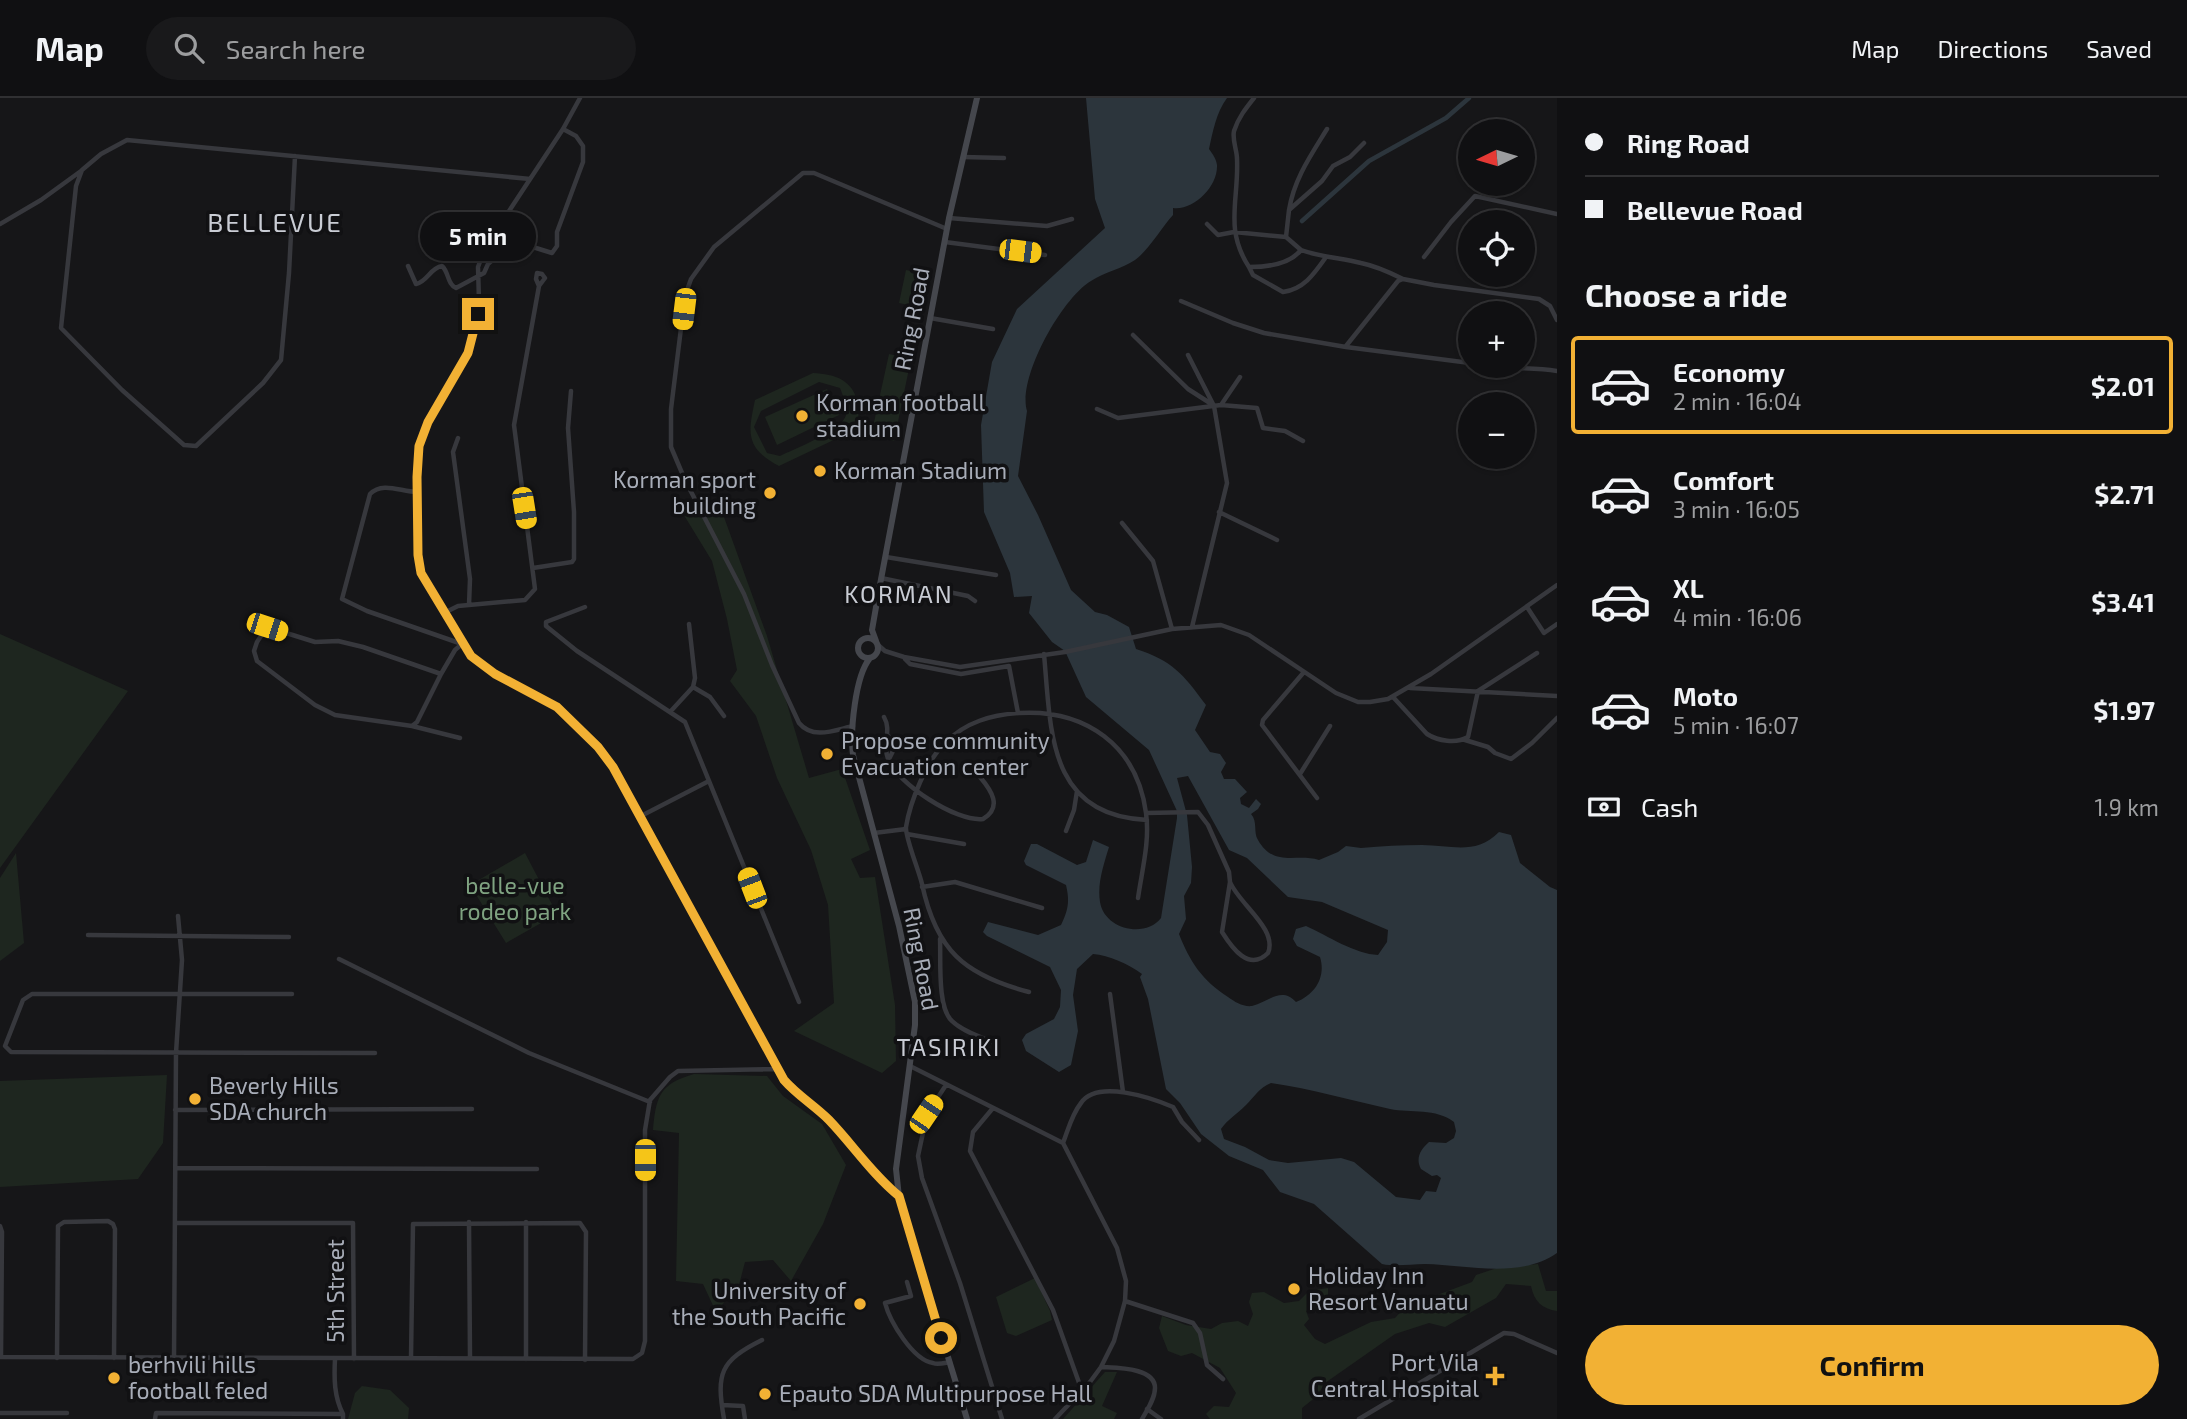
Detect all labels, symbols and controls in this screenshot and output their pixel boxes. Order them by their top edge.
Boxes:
search box [146,17,636,80]
text: Map [35,28,104,68]
icon: search [170,29,208,67]
text: Search here [226,33,365,64]
text: Map [1851,34,1899,63]
text: Directions [1937,34,2048,63]
text: Saved [2086,34,2152,63]
north arrow [1458,119,1535,196]
map controls [1458,119,1535,469]
text: Ring Road [1627,127,1750,158]
text: Bellevue Road [1627,194,1803,225]
district label: BELLEVUE [207,206,343,237]
button: locate [1458,210,1535,287]
callout: 5 min [420,212,536,262]
text: 5 min [449,222,507,250]
car [998,238,1043,264]
street label: Ring Road [887,265,935,373]
text: Choose a ride [1585,275,1788,313]
car [672,287,697,331]
route end [462,298,494,330]
button: + [1458,301,1535,378]
icon: car [1589,354,1652,417]
text: Economy [1673,356,1785,387]
text: $2.01 [2091,370,2155,401]
text: 2 min · 16:04 [1673,387,1802,415]
place label: Korman football stadium [816,388,985,442]
button: − [1458,392,1535,469]
marker: Korman football stadium [794,408,810,424]
place label: Korman Stadium [834,456,1007,484]
icon: car [1589,462,1652,525]
marker: Korman Stadium [812,463,828,479]
text: Comfort [1673,464,1774,495]
place label: Korman sport building [613,465,756,519]
text: $2.71 [2094,478,2155,509]
marker: Korman sport building [762,485,778,501]
car [511,486,538,530]
text: 3 min · 16:05 [1673,495,1800,523]
icon: car [1589,570,1652,633]
text: XL [1673,572,1704,603]
district label: KORMAN [844,579,954,608]
text: $3.41 [2091,586,2155,617]
text: 4 min · 16:06 [1673,603,1802,631]
car [244,611,291,643]
icon: car [1589,678,1652,741]
text: Moto [1673,680,1738,711]
text: $1.97 [2093,694,2155,725]
text: 5 min · 16:07 [1673,711,1799,739]
place label: Propose community Evacuation center [841,726,1050,780]
marker: Propose community Evacuation center [819,746,835,762]
icon: cash [1585,788,1623,826]
text: Cash [1641,791,1698,822]
text: 1.9 km [2094,793,2159,821]
car [735,865,770,911]
park label: belle-vue rodeo park [459,871,572,925]
street label: Ring Road [898,905,946,1013]
district label: TASIRIKI [897,1032,1001,1061]
place label: Beverly Hills SDA church [209,1071,339,1125]
marker: Beverly Hills SDA church [187,1091,203,1107]
car [906,1091,947,1137]
car [635,1139,656,1181]
street label: 5th Street [321,1239,349,1343]
place label: Holiday Inn Resort Vanuatu [1308,1261,1469,1315]
place label: University of the South Pacific [672,1276,847,1330]
marker: Holiday Inn Resort Vanuatu [1286,1281,1302,1297]
marker: University of the South Pacific [852,1296,868,1312]
route start [925,1322,957,1354]
button: Confirm [1585,1325,2159,1405]
place label: Port Vila Central Hospital [1311,1348,1479,1402]
place label: berhvili hills football feled [128,1350,268,1404]
marker: Port Vila Central Hospital [1485,1366,1505,1386]
marker: berhvili hills football feled [106,1370,122,1386]
place label: Epauto SDA Multipurpose Hall [779,1379,1092,1407]
marker: Epauto SDA Multipurpose Hall [757,1386,773,1402]

